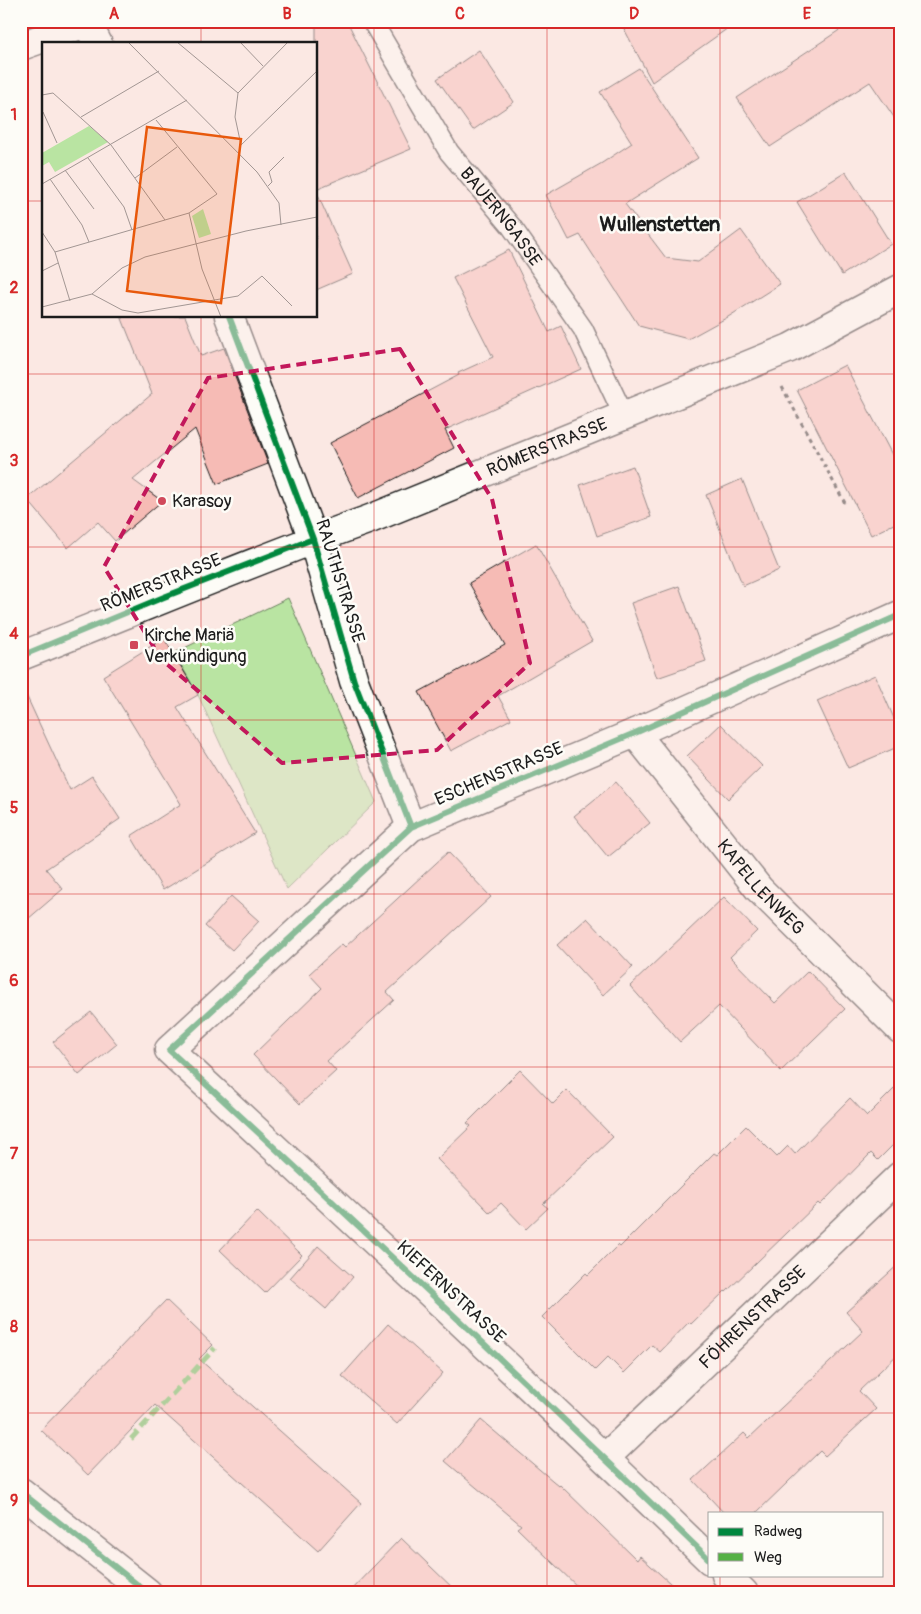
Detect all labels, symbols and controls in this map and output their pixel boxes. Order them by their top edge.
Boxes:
text: A [109,4,120,24]
text: B [282,4,292,24]
text: C [455,4,465,24]
text: D [629,4,639,24]
text: E [803,4,812,24]
inset map [42,42,318,318]
text: 1 [11,105,17,125]
street label: BAUERNGASSE [455,162,547,271]
district label: Wullenstetten [600,212,720,237]
text: 2 [10,278,19,298]
street label: RÖMERSTRASSE [483,412,611,482]
text: 3 [10,451,19,471]
place label: Karasoy [172,490,232,513]
marker: Karasoy [156,495,168,507]
street label: RAUTHSTRASSE [310,516,370,646]
street label: RÖMERSTRASSE [97,548,225,618]
text: 4 [9,624,19,644]
place label: Kirche Mariä Verkündigung [144,624,246,668]
marker: Kirche Mariä Verkündigung [128,639,140,651]
street label: ESCHENSTRASSE [431,737,567,811]
text: 5 [10,798,19,818]
street label: KAPELLENWEG [712,834,810,940]
text: 6 [9,971,19,991]
text: 7 [10,1144,19,1164]
street label: KIEFERNSTRASSE [392,1236,510,1348]
street label: FÖHRENSTRASSE [694,1260,811,1374]
text: 8 [10,1317,18,1337]
text: 9 [10,1491,18,1511]
legend [708,1512,884,1576]
text: Radweg [754,1522,802,1541]
text: Weg [754,1548,782,1567]

